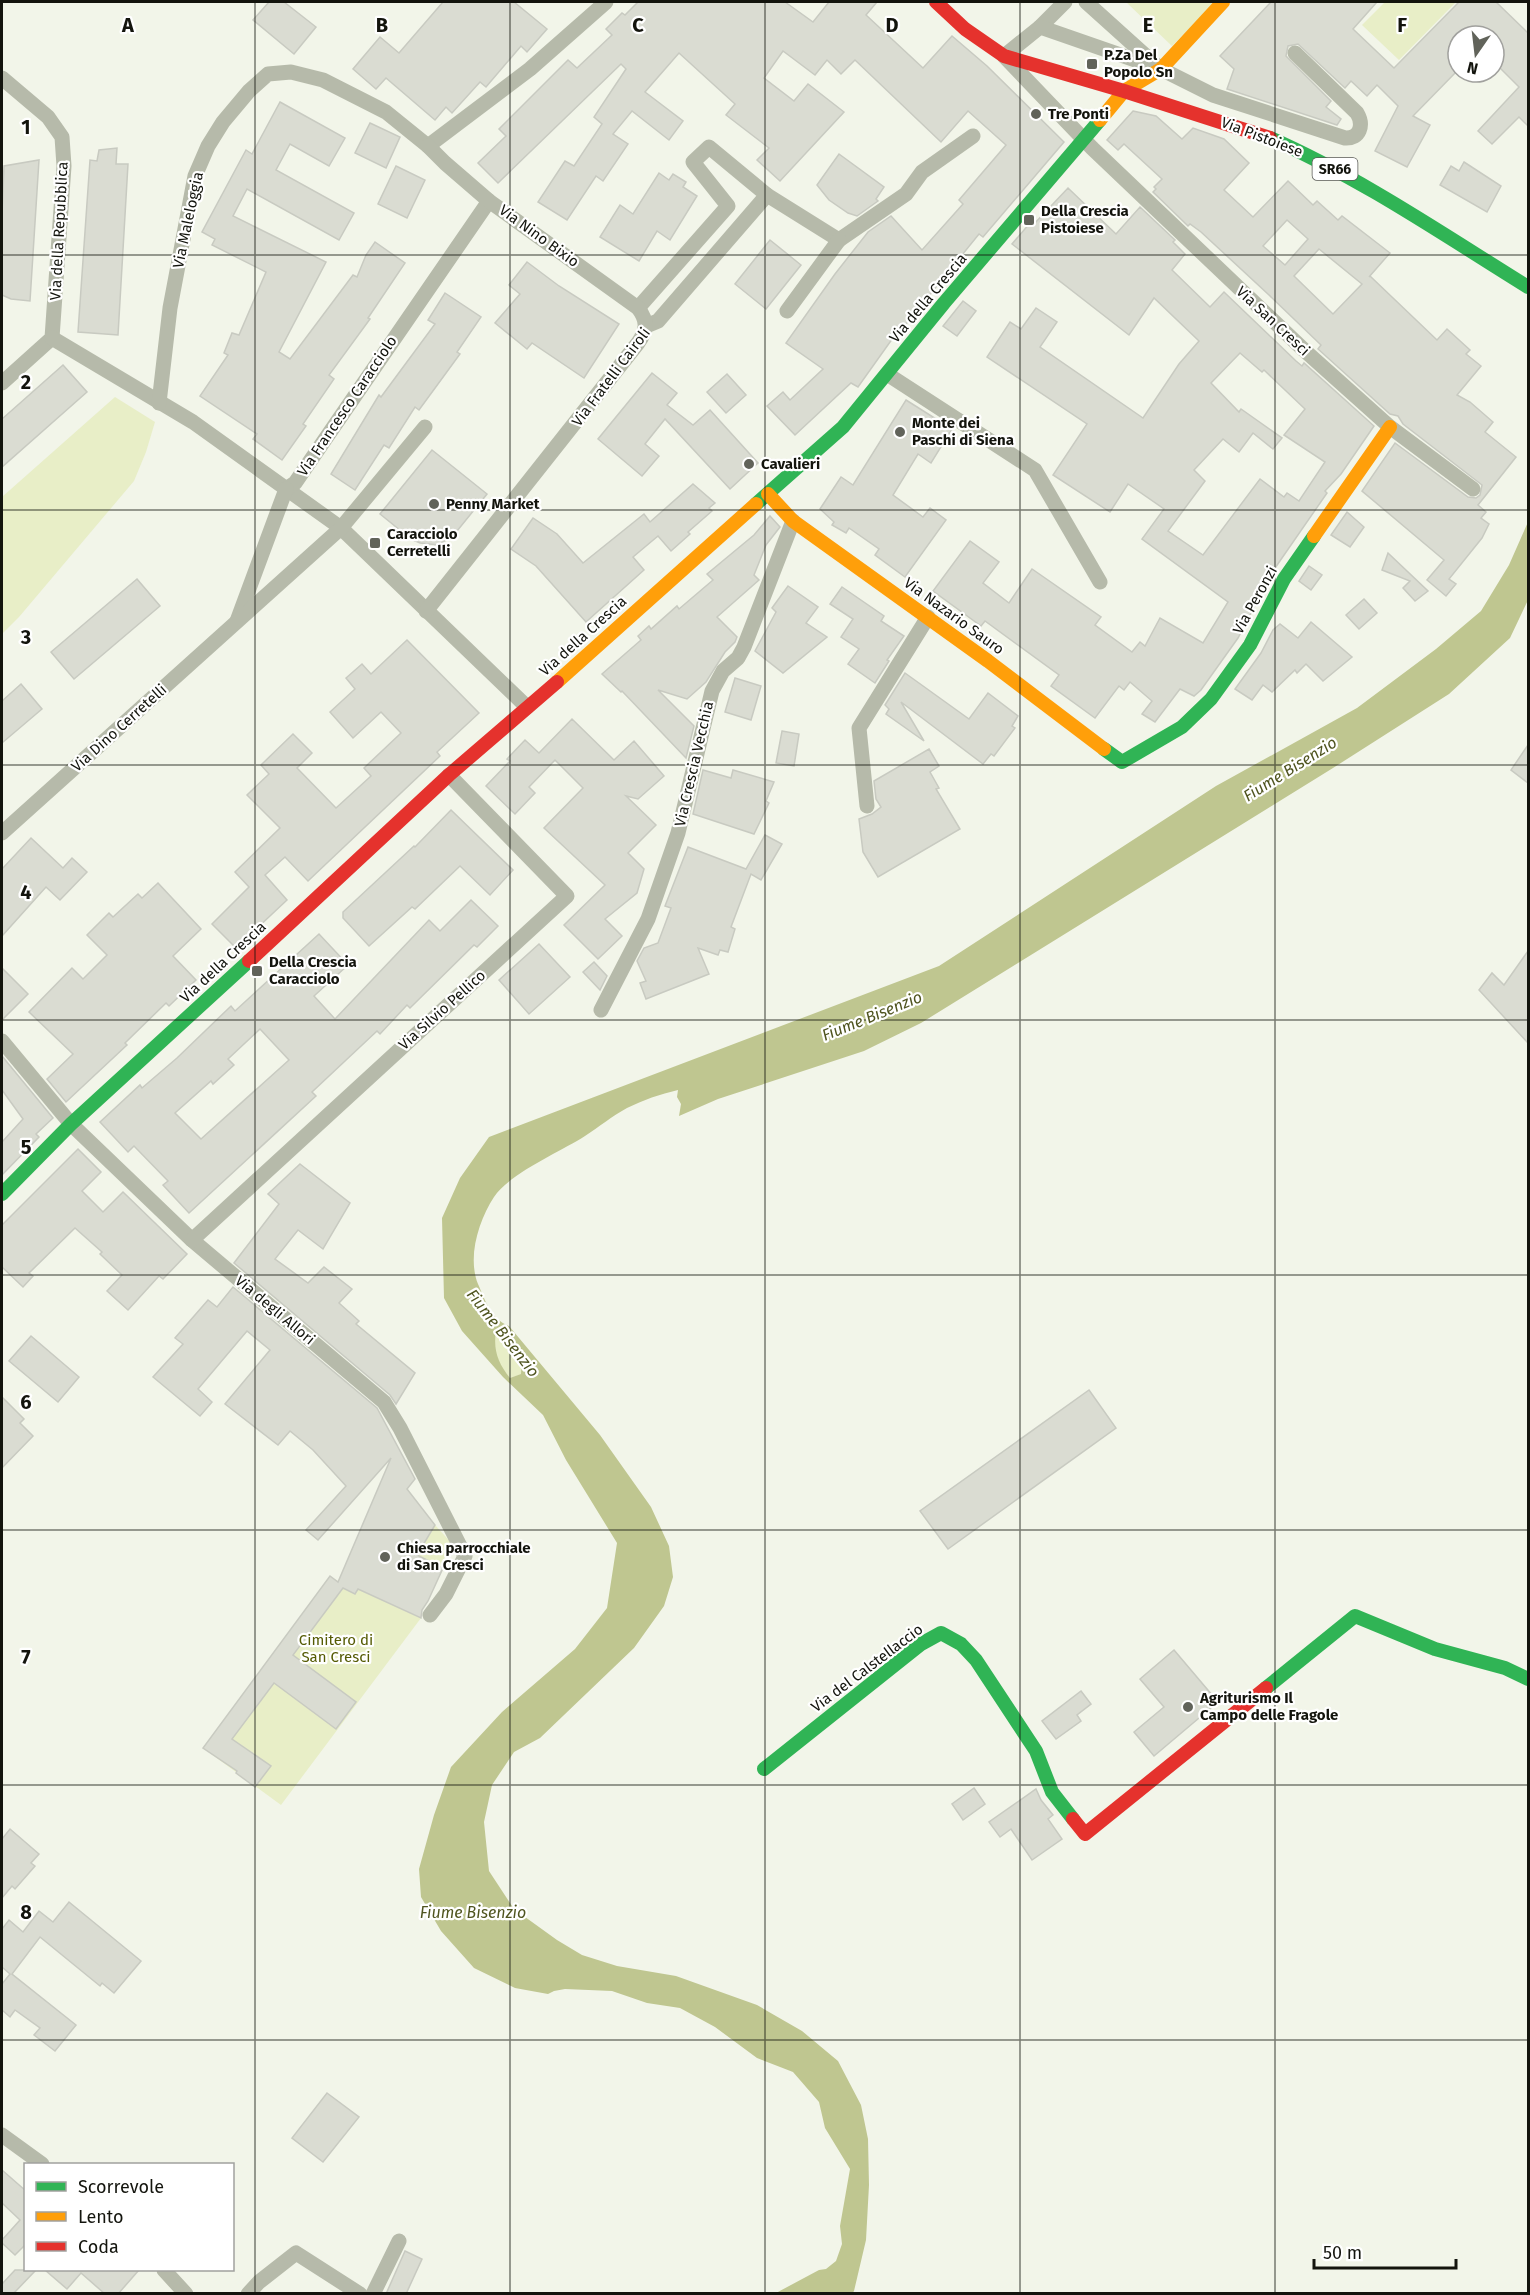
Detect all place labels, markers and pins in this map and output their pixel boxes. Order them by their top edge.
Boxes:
place label: P.Za Del Popolo Sn [1104,46,1173,81]
marker: P.Za Del Popolo Sn [1085,57,1099,71]
place label: Tre Ponti [1048,105,1109,123]
marker: Tre Ponti [1029,107,1043,121]
place label: Della Crescia Pistoiese [1041,202,1129,237]
marker: Della Crescia Pistoiese [1022,213,1036,227]
place label: Monte dei Paschi di Siena [912,414,1014,449]
marker: Monte dei Paschi di Siena [893,425,907,439]
place label: Cavalieri [761,455,820,473]
marker: Cavalieri [742,457,756,471]
place label: Penny Market [446,495,540,513]
marker: Penny Market [427,497,441,511]
place label: Caracciolo Cerretelli [387,525,458,560]
marker: Caracciolo Cerretelli [368,536,382,550]
place label: Della Crescia Caracciolo [269,953,357,988]
marker: Della Crescia Caracciolo [250,964,264,978]
place label: Chiesa parrocchiale di San Cresci [397,1539,531,1574]
marker: Chiesa parrocchiale di San Cresci [378,1550,392,1564]
place label: Agriturismo Il Campo delle Fragole [1199,1689,1338,1724]
marker: Agriturismo Il Campo delle Fragole [1181,1700,1195,1714]

